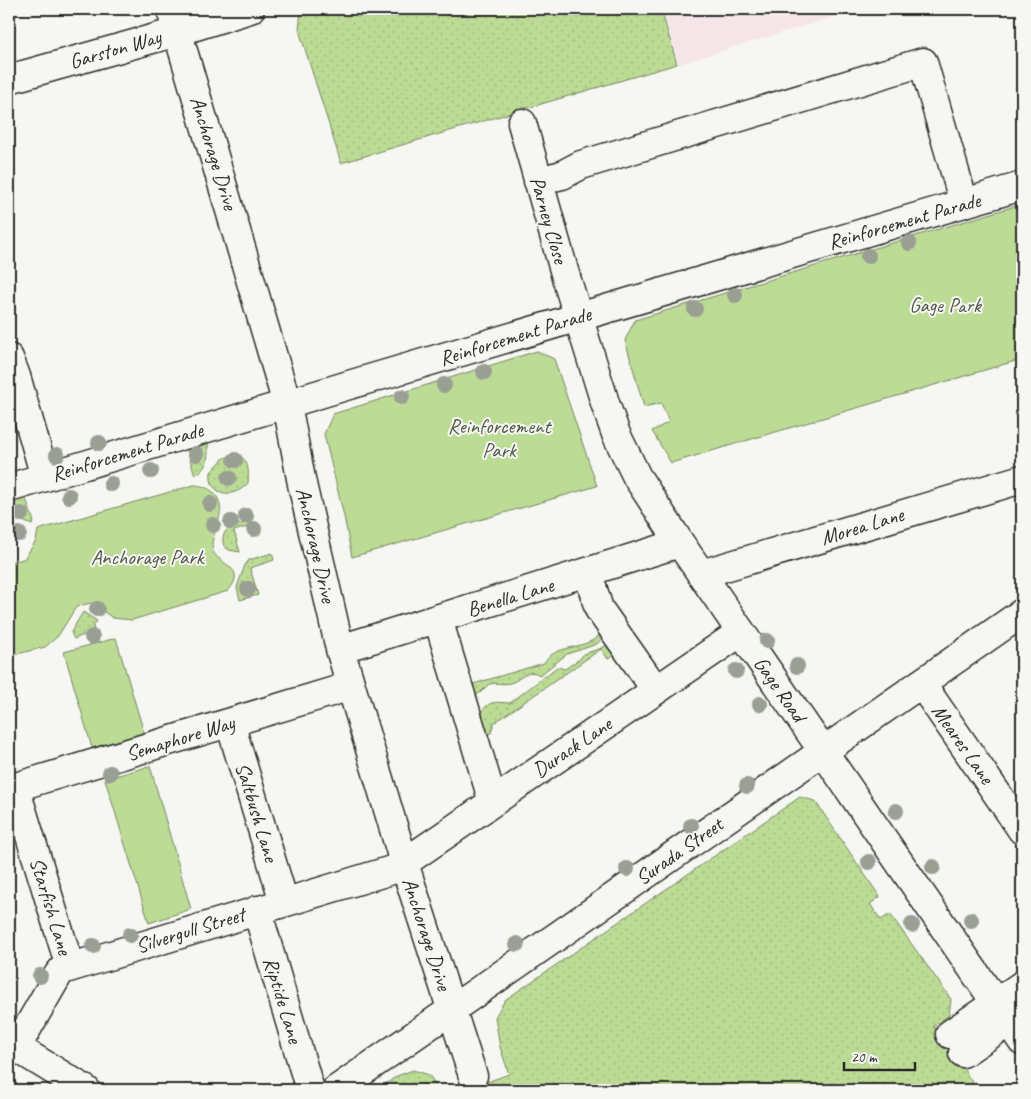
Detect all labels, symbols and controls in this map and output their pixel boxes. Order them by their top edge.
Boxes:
street label: Garston Way [66,23,165,74]
street label: Anchorage Drive [184,93,244,214]
street label: Parney Close [524,174,574,269]
street label: Reinforcement Parade [825,187,984,255]
park label: Gage Park [909,292,982,318]
street label: Reinforcement Parade [436,300,595,371]
park label: Reinforcement Park [448,413,552,463]
street label: Reinforcement Parade [48,416,207,487]
street label: Anchorage Drive [290,485,342,606]
street label: Morea Lane [818,501,908,551]
park label: Anchorage Park [91,544,206,570]
street label: Benella Lane [464,571,558,622]
street label: Gage Road [748,651,814,730]
street label: Meares Lane [926,699,1001,790]
street label: Semaphore Way [123,709,239,767]
street label: Durack Lane [527,710,618,783]
street label: Saltbush Lane [230,759,285,867]
street label: Surada Street [630,810,729,891]
street label: Starfish Lane [24,854,78,959]
street label: Anchorage Drive [397,874,458,995]
street label: Silvergull Street [132,900,251,959]
street label: Riptide Lane [258,954,309,1047]
scale bar [844,1039,915,1071]
text: 20 m [851,1048,878,1067]

